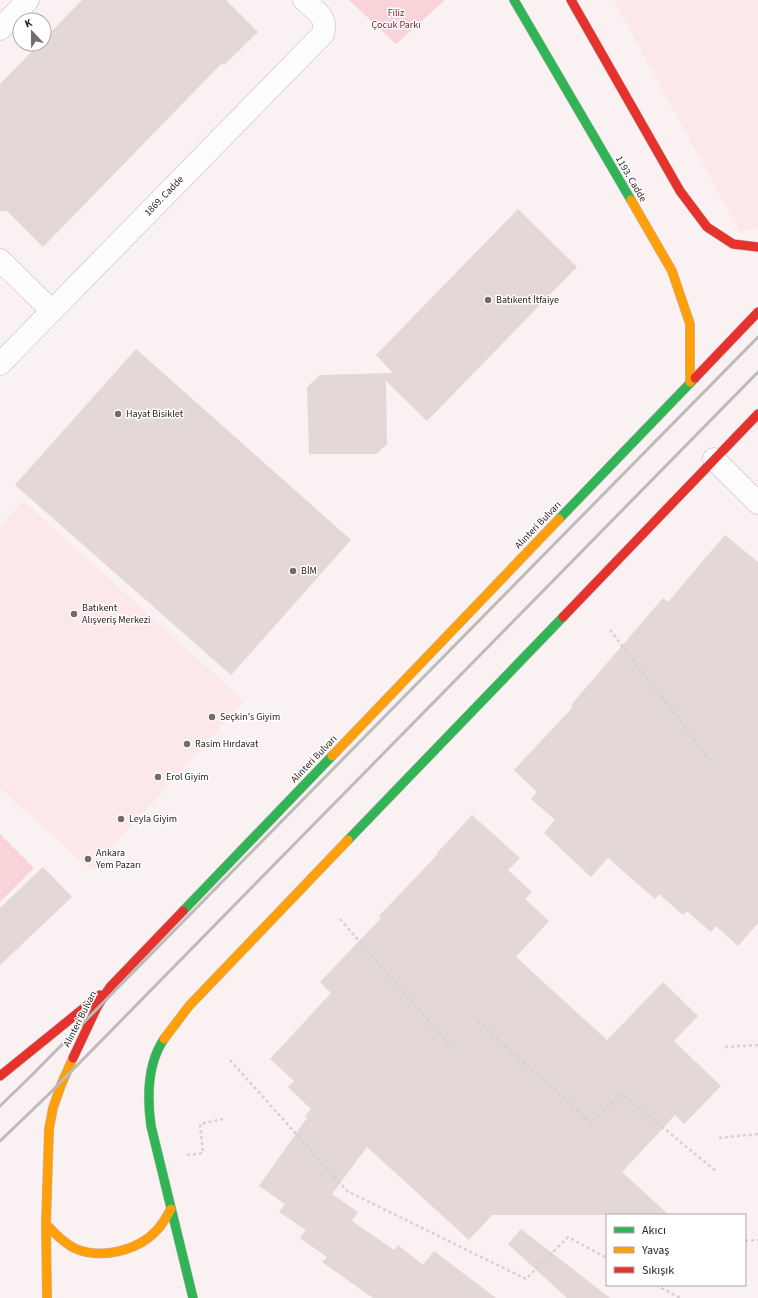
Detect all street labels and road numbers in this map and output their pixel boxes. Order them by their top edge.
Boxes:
street label: 1193. Cadde [612,153,650,205]
street label: 1869. Cadde [141,173,187,219]
street label: Alınteri Bulvarı [512,498,564,552]
street label: Alınteri Bulvarı [288,732,340,786]
street label: Alınteri Bulvarı [60,988,100,1050]

